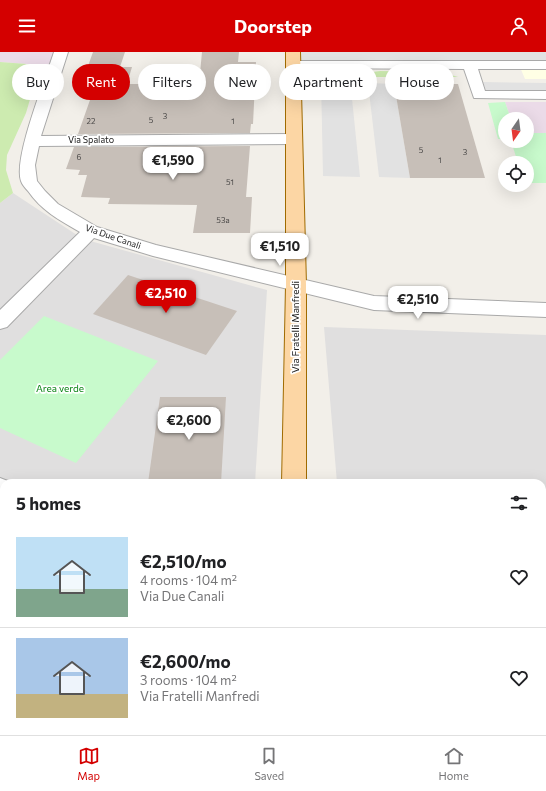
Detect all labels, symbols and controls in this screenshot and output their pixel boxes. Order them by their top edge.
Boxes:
icon: menu [16,15,38,37]
text: Doorstep [234,15,312,37]
icon: person [508,15,530,37]
chip: Buy [12,64,64,100]
chip: Rent [72,64,130,100]
chip: Filters [138,64,206,100]
chip: New [214,64,271,100]
chip: Apartment [279,64,377,100]
chip: House [385,64,454,100]
house number: 3 [163,111,168,121]
north arrow [498,112,534,148]
map controls [498,112,534,192]
house number: 5 [149,115,154,125]
house number: 22 [87,116,96,126]
house number: 1 [231,116,235,126]
street label: Via Spalato [68,134,114,145]
house number: 5 [419,145,424,155]
pin: €1,590 [140,147,206,181]
house number: 3 [463,147,468,157]
house number: 6 [77,152,82,162]
text: €1,590 [152,152,194,168]
house number: 1 [438,155,442,165]
button: locate [498,156,534,192]
house number: 51 [226,177,234,187]
house number: 53a [216,215,230,225]
street label: Via Due Canali [84,222,143,251]
pin: €1,510 [247,233,313,267]
text: €1,510 [260,238,300,254]
pin: €2,510 [133,280,199,314]
street label: Via Fratelli Manfredi [289,281,301,373]
text: €2,510 [145,285,187,301]
pin: €2,510 [385,286,451,320]
text: €2,510 [397,291,439,307]
park label: Area verde [36,382,84,394]
pin: €2,600 [156,407,222,441]
text: €2,600 [167,412,211,428]
icon: filters [508,492,530,514]
text: 5 homes [16,493,81,514]
text: €2,510/mo [140,551,227,572]
icon: home [48,553,96,601]
icon: heart [508,566,530,588]
text: 4 rooms · 104 m² [140,572,237,588]
text: Via Due Canali [140,588,224,604]
text: €2,600/mo [140,651,231,672]
icon: home [48,654,96,702]
icon: heart [508,667,530,689]
text: 3 rooms · 104 m² [140,672,237,688]
text: Via Fratelli Manfredi [140,688,260,704]
tab: Map [77,745,100,782]
tab: Saved [254,745,284,782]
tab: Home [439,745,469,782]

